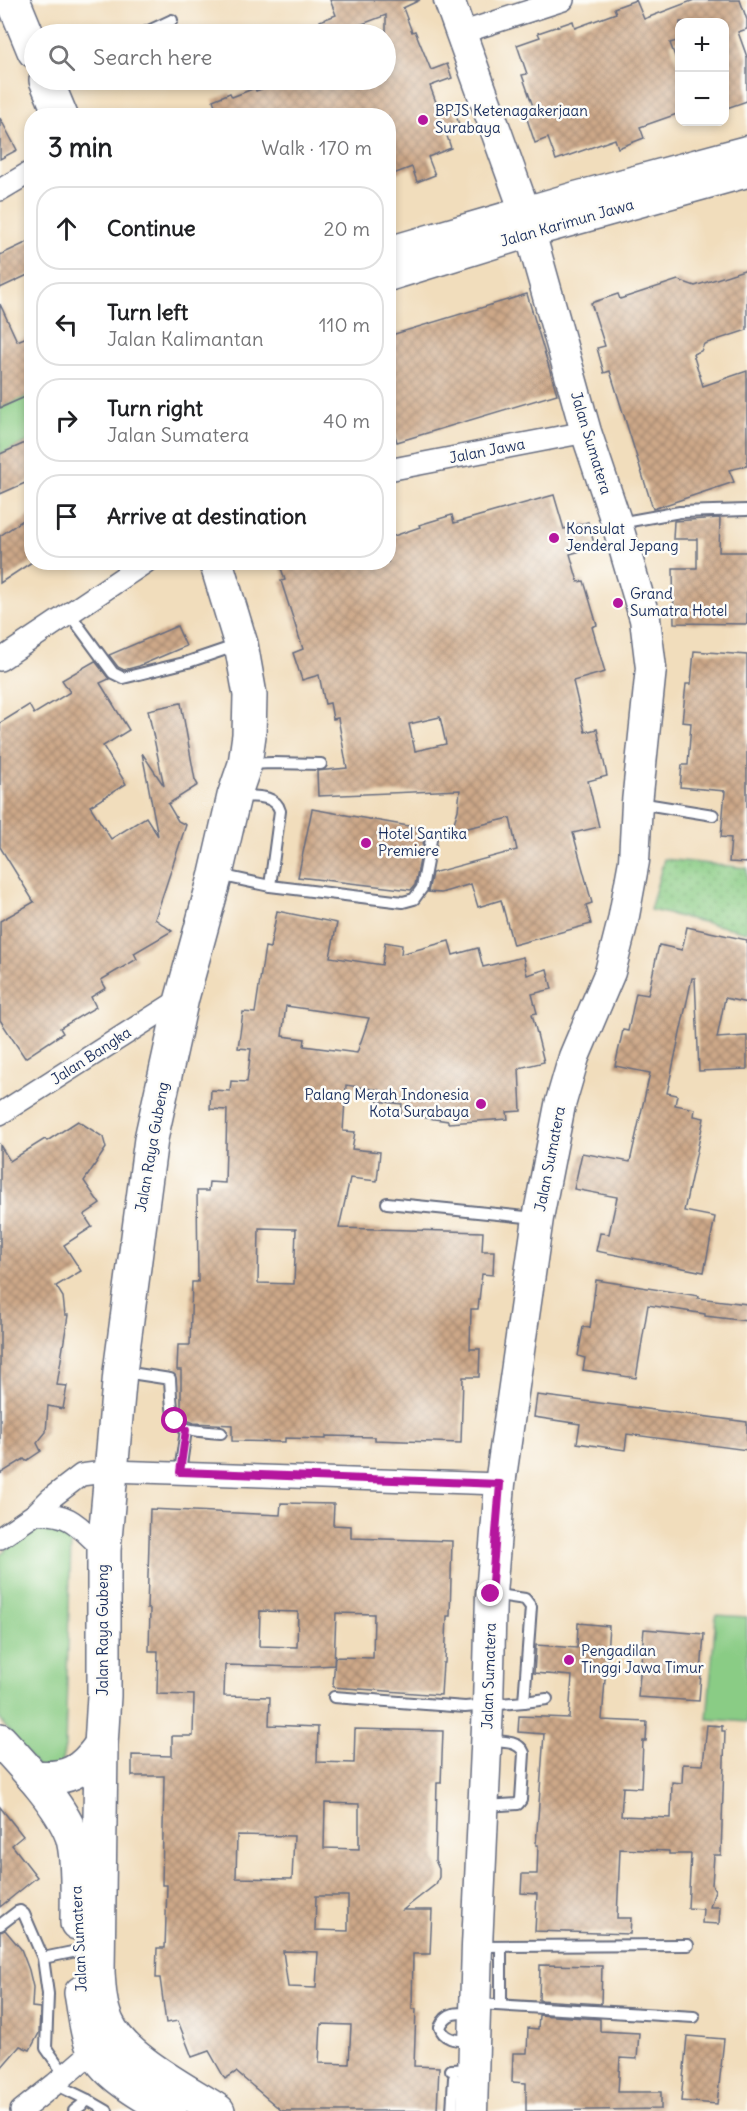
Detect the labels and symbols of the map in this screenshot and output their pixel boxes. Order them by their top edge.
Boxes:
place label: BPJS Ketenagakerjaan Surabaya [435,101,588,137]
marker: BPJS Ketenagakerjaan Surabaya [416,113,430,127]
street label: Jalan Karimun Jawa [498,194,636,251]
street label: Jalan Sumatera [567,389,616,497]
street label: Jalan Jawa [447,434,527,467]
place label: Konsulat Jenderal Jepang [566,519,679,555]
marker: Konsulat Jenderal Jepang [547,531,561,545]
place label: Grand Sumatra Hotel [630,584,727,620]
marker: Grand Sumatra Hotel [611,596,625,610]
place label: Hotel Santika Premiere [378,824,467,860]
marker: Hotel Santika Premiere [359,836,373,850]
street label: Jalan Bangka [47,1022,135,1089]
street label: Jalan Raya Gubeng [131,1080,172,1214]
place label: Palang Merah Indonesia Kota Surabaya [304,1085,469,1121]
marker: Palang Merah Indonesia Kota Surabaya [474,1097,488,1111]
street label: Jalan Sumatera [530,1104,569,1213]
route start [161,1407,187,1433]
street label: Jalan Raya Gubeng [93,1564,112,1696]
route end [477,1580,503,1606]
street label: Jalan Sumatera [477,1622,500,1730]
place label: Pengadilan Tinggi Jawa Timur [581,1641,704,1677]
marker: Pengadilan Tinggi Jawa Timur [562,1653,576,1667]
street label: Jalan Sumatera [66,1885,91,1993]

